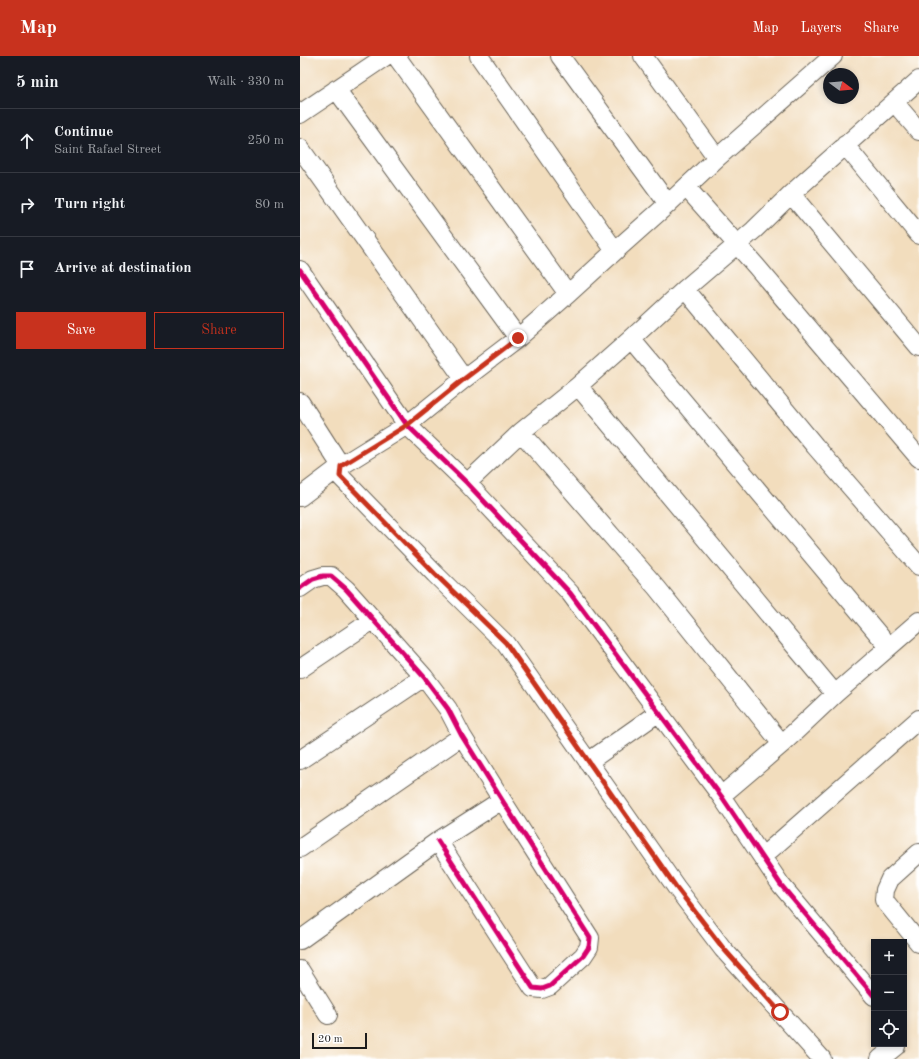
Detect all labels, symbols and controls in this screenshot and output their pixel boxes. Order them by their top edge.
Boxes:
text: Map [20,19,57,38]
text: Map [753,21,779,35]
text: Layers [801,21,842,35]
text: Share [864,21,899,35]
north arrow [823,68,859,104]
text: 5 min [16,74,59,91]
text: Walk · 330 m [207,75,284,88]
text: Continue [54,125,113,140]
icon: ahead [16,130,38,152]
text: 250 m [247,134,284,147]
text: Saint Rafael Street [54,143,161,156]
icon: right [16,194,38,216]
text: Turn right [54,197,125,212]
text: 80 m [255,198,284,211]
icon: arrive [16,258,38,280]
text: Arrive at destination [54,261,192,276]
button: Save [16,312,146,349]
button: Share [154,312,284,349]
route end [509,329,527,347]
map controls [871,939,907,1047]
button: + [871,939,907,975]
button: − [871,975,907,1011]
route start [771,1003,789,1021]
button: locate [871,1011,907,1047]
scale bar [312,1031,367,1050]
text: 20 m [318,1034,343,1045]

